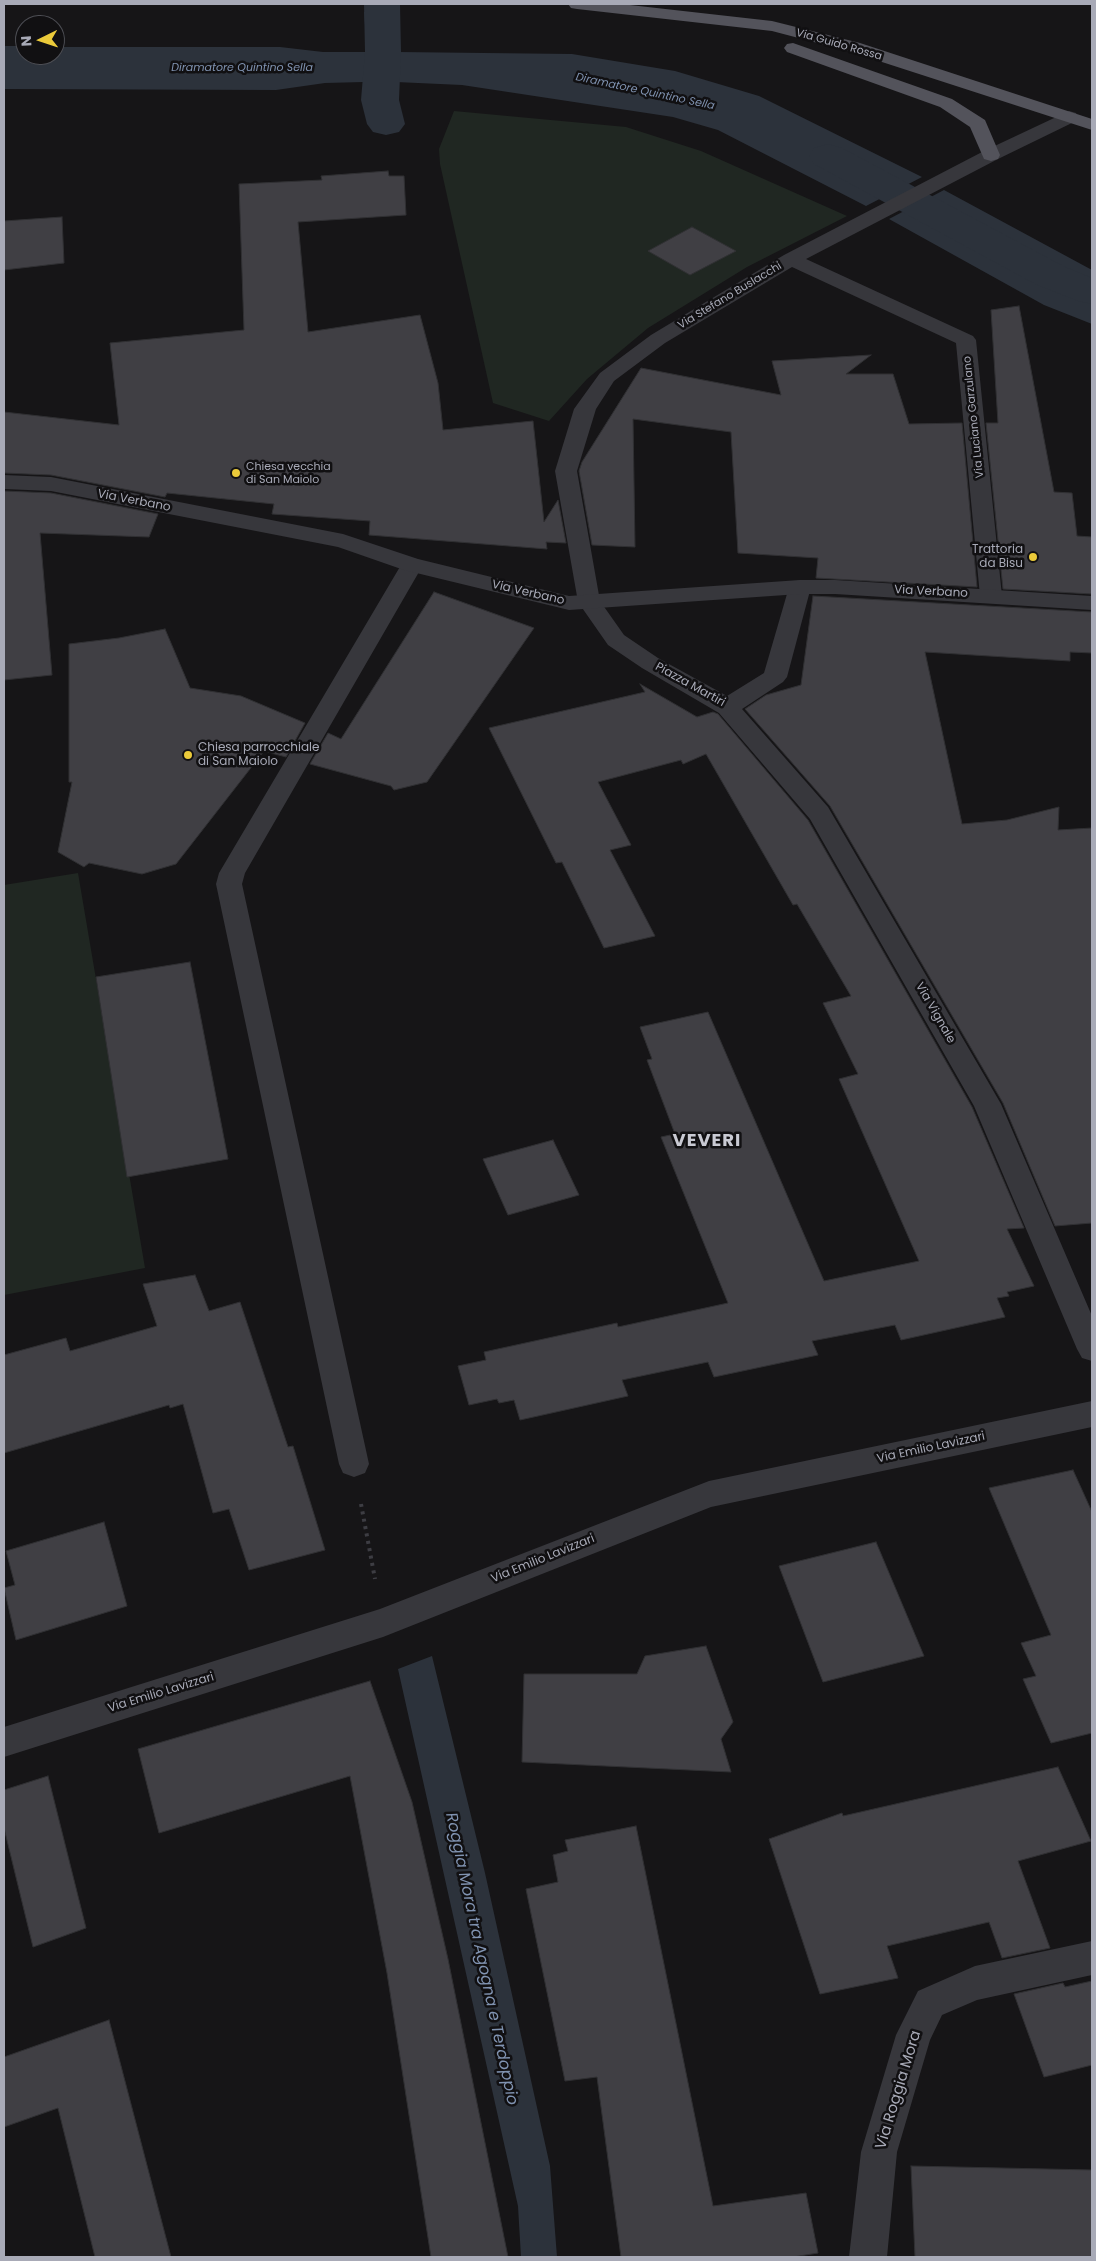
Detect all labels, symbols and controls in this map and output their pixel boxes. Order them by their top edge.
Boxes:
north arrow [15,15,65,65]
street label: Via Guido Rossa [794,26,884,64]
text: N [16,35,36,47]
water label: Diramatore Quintino Sella [171,61,313,75]
water label: Diramatore Quintino Sella [574,71,716,113]
street label: Via Stefano Buslacchi [676,260,784,332]
street label: Via Luciano Garzulano [961,355,987,479]
place label: Chiesa vecchia di San Maiolo [246,460,331,486]
marker: Chiesa vecchia di San Maiolo [230,467,242,479]
street label: Via Verbano [96,487,172,515]
place label: Trattoria da Bisu [972,543,1023,571]
marker: Trattoria da Bisu [1027,551,1039,563]
street label: Via Verbano [490,578,566,608]
street label: Via Verbano [894,583,968,601]
street label: Piazza Martiri [652,660,728,710]
place label: Chiesa parrocchiale di San Maiolo [198,741,319,769]
marker: Chiesa parrocchiale di San Maiolo [182,749,194,761]
street label: Via Vignale [912,980,958,1046]
district label: VEVERI [672,1130,742,1152]
street label: Via Emilio Lavizzari [876,1430,986,1466]
street label: Via Emilio Lavizzari [489,1532,597,1586]
street label: Via Emilio Lavizzari [106,1670,216,1716]
water label: Roggia Mora tra Agogna e Terdoppio [441,1811,521,2107]
street label: Via Roggia Mora [872,2029,926,2151]

